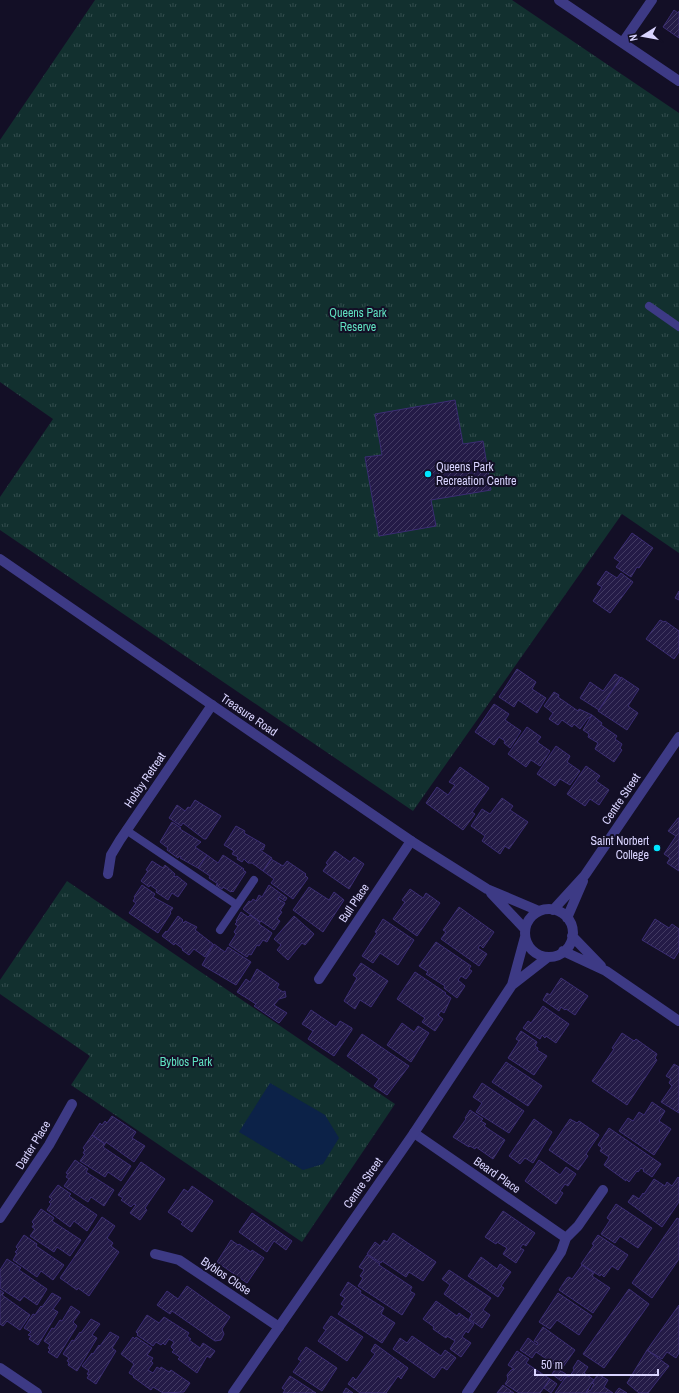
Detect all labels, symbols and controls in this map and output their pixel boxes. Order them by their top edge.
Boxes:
north arrow [623,16,663,56]
text: N [626,33,641,42]
park label: Queens Park Reserve [329,305,387,335]
place label: Queens Park Recreation Centre [436,459,516,489]
marker: Queens Park Recreation Centre [423,469,433,479]
street label: Treasure Road [217,690,281,740]
street label: Hobby Retreat [121,749,170,811]
street label: Centre Street [598,770,644,828]
place label: Saint Norbert College [590,833,649,863]
marker: Saint Norbert College [652,843,662,853]
street label: Bull Place [335,880,373,926]
park label: Byblos Park [160,1054,212,1070]
street label: Darter Place [12,1118,54,1172]
street label: Beard Place [470,1153,524,1197]
street label: Centre Street [340,1154,386,1212]
street label: Byblos Close [198,1253,254,1299]
scale bar [535,1351,658,1377]
text: 50 m [541,1357,563,1373]

